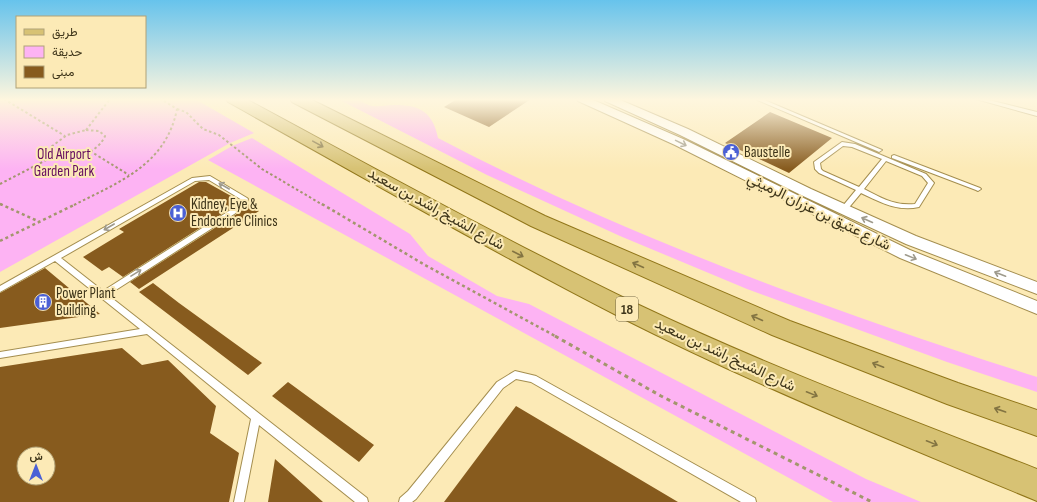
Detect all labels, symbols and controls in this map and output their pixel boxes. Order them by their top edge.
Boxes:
legend [16,16,146,88]
text: طريق [52,25,78,40]
text: حديقة [52,45,82,60]
text: مبنى [52,65,74,80]
one-way arrow [675,140,687,147]
one-way arrow [311,141,323,149]
public building icon: Baustelle [721,142,741,162]
place label: Baustelle [744,143,790,162]
park label: Old Airport Garden Park [34,145,94,181]
street label: شارع الشيخ راشد بن سعيد [364,164,508,255]
street label: شارع عتيق بن عزران الرميثي [743,169,894,258]
one-way arrow [218,181,230,189]
place label: Kidney, Eye & Endocrine Clinics [191,195,278,231]
hospital icon: Kidney, Eye & Endocrine Clinics [168,203,188,223]
one-way arrow [862,215,874,223]
one-way arrow [103,224,115,232]
one-way arrow [512,250,524,258]
one-way arrow [904,253,916,261]
one-way arrow [633,261,645,269]
one-way arrow [130,269,141,277]
one-way arrow [995,270,1007,278]
place label: Power Plant Building [56,284,116,320]
building icon: Power Plant Building [33,292,53,312]
road number: 18 [616,297,638,321]
street label: شارع الشيخ راشد بن سعيد [651,314,799,397]
one-way arrow [751,314,763,321]
one-way arrow [873,361,885,369]
one-way arrow [805,390,817,398]
one-way arrow [994,406,1007,413]
one-way arrow [926,440,938,447]
north arrow [16,446,56,486]
text: ش [29,450,43,463]

